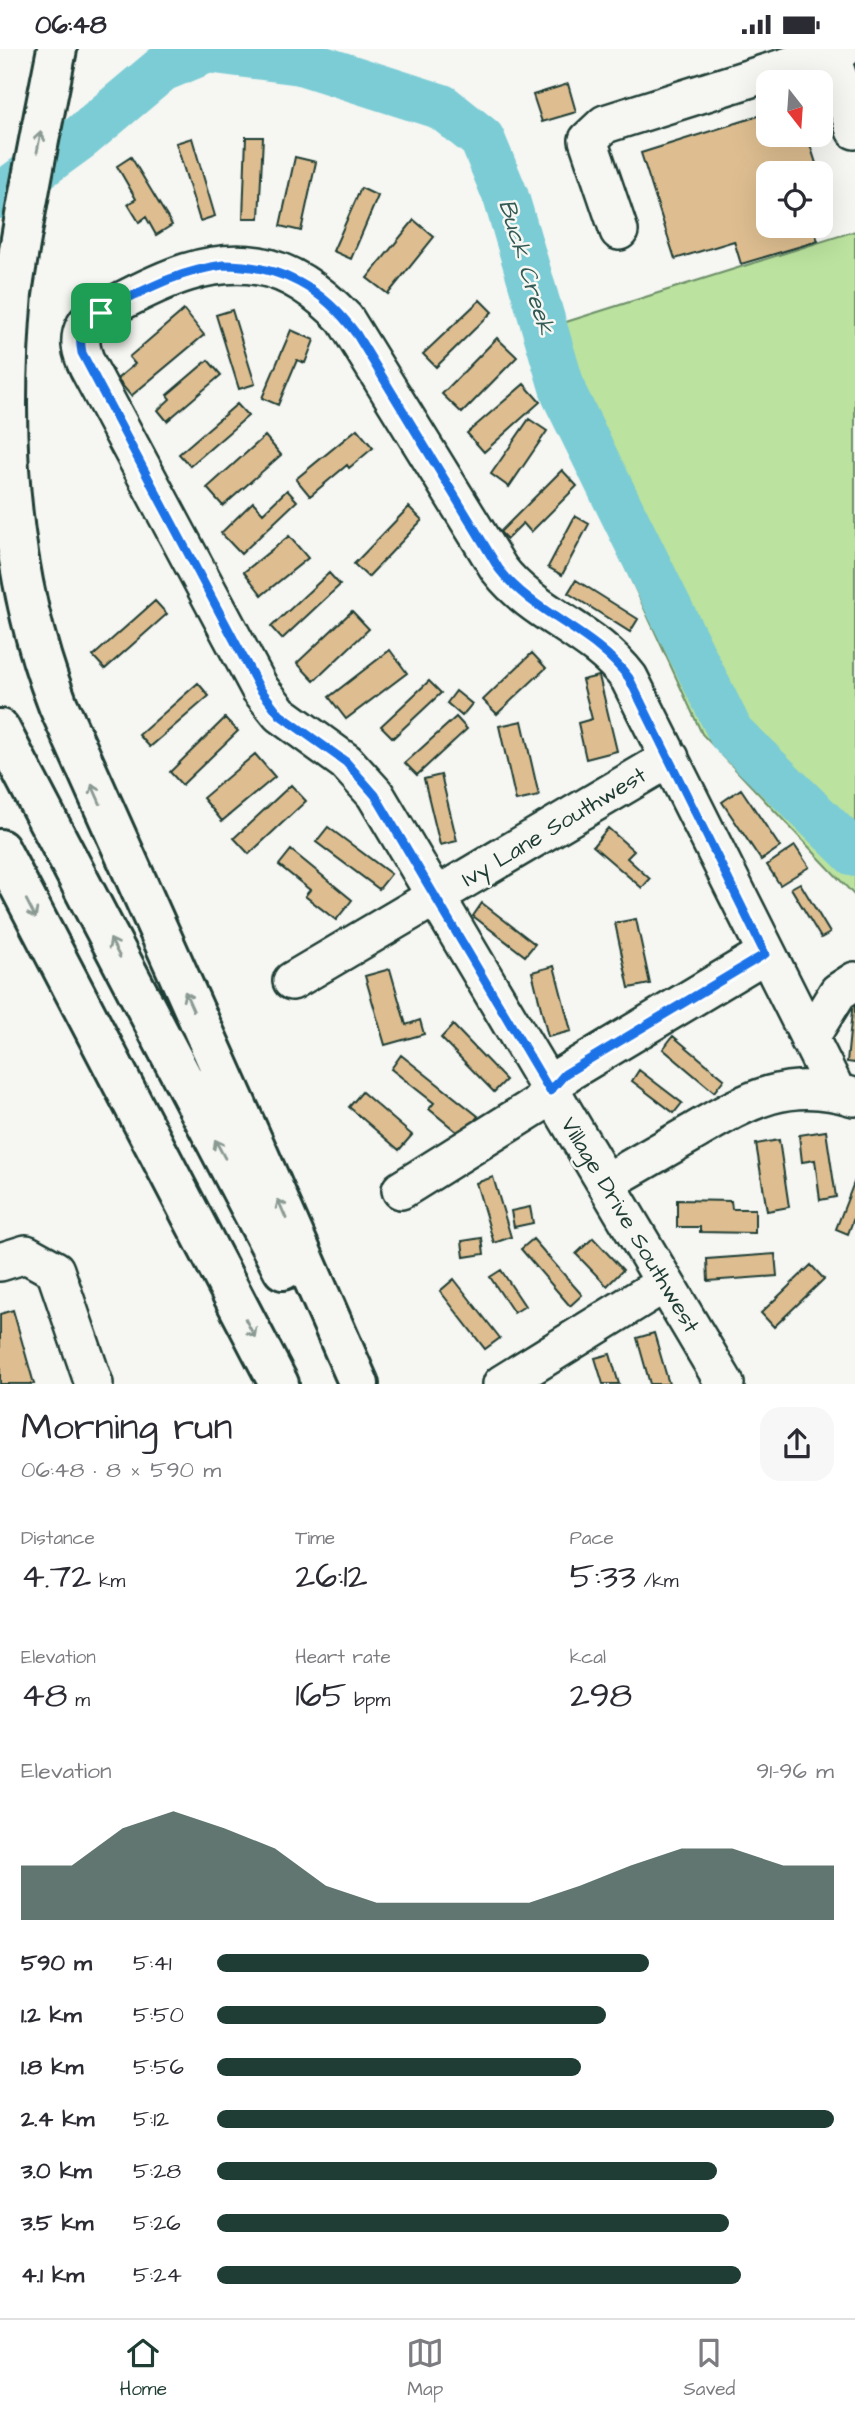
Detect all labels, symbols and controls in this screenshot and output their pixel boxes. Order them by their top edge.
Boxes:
text: 06:48 [35,7,107,43]
north arrow [756,70,833,147]
map controls [756,70,833,238]
one-way arrow [33,131,46,154]
button: locate [756,161,833,238]
water label: Buck Creek [489,195,563,340]
pin [71,283,131,343]
icon: arrive [82,294,120,332]
street label: Ivy Lane Southwest [456,759,653,896]
one-way arrow [89,783,102,805]
one-way arrow [25,898,39,919]
one-way arrow [107,938,121,959]
one-way arrow [182,991,195,1012]
street label: Village Drive Southwest [552,1111,708,1340]
one-way arrow [213,1140,227,1160]
one-way arrow [275,1199,288,1220]
one-way arrow [243,1317,257,1338]
text: Morning run [21,1402,233,1454]
button: share [760,1407,834,1481]
text: 06:48 · 8 × 590 m [21,1454,221,1486]
text: Distance [21,1525,95,1552]
text: Time [295,1525,335,1552]
text: Pace [570,1525,614,1552]
text: 4.72 [21,1552,91,1601]
text: 26:12 [295,1552,368,1601]
text: 5:33 [570,1552,636,1601]
text: km [91,1568,125,1595]
text: /km [636,1568,679,1595]
text: Elevation [21,1644,96,1671]
text: Heart rate [295,1644,391,1671]
text: kcal [570,1644,606,1671]
text: 48 [21,1671,68,1720]
text: 165 [295,1671,347,1720]
text: 298 [570,1671,632,1720]
text: m [68,1687,90,1714]
text: bpm [347,1687,390,1714]
text: Elevation [21,1755,112,1787]
text: 91–96 m [756,1755,834,1787]
text: 590 m [21,1947,92,1979]
text: 5:41 [133,1947,172,1979]
text: 1.2 km [21,1999,82,2031]
text: 5:50 [133,1999,184,2031]
text: 1.8 km [21,2051,83,2083]
text: 5:56 [133,2051,184,2083]
text: 2.4 km [21,2103,94,2135]
text: 5:12 [133,2103,169,2135]
text: 3.0 km [21,2155,92,2187]
text: 5:28 [133,2155,181,2187]
text: 3.5 km [21,2207,93,2239]
text: 5:26 [133,2207,181,2239]
text: 4.1 km [21,2259,84,2291]
text: 5:24 [133,2259,182,2291]
tab: Home [120,2334,167,2403]
tab: Map [406,2334,444,2403]
tab: Saved [684,2334,735,2403]

